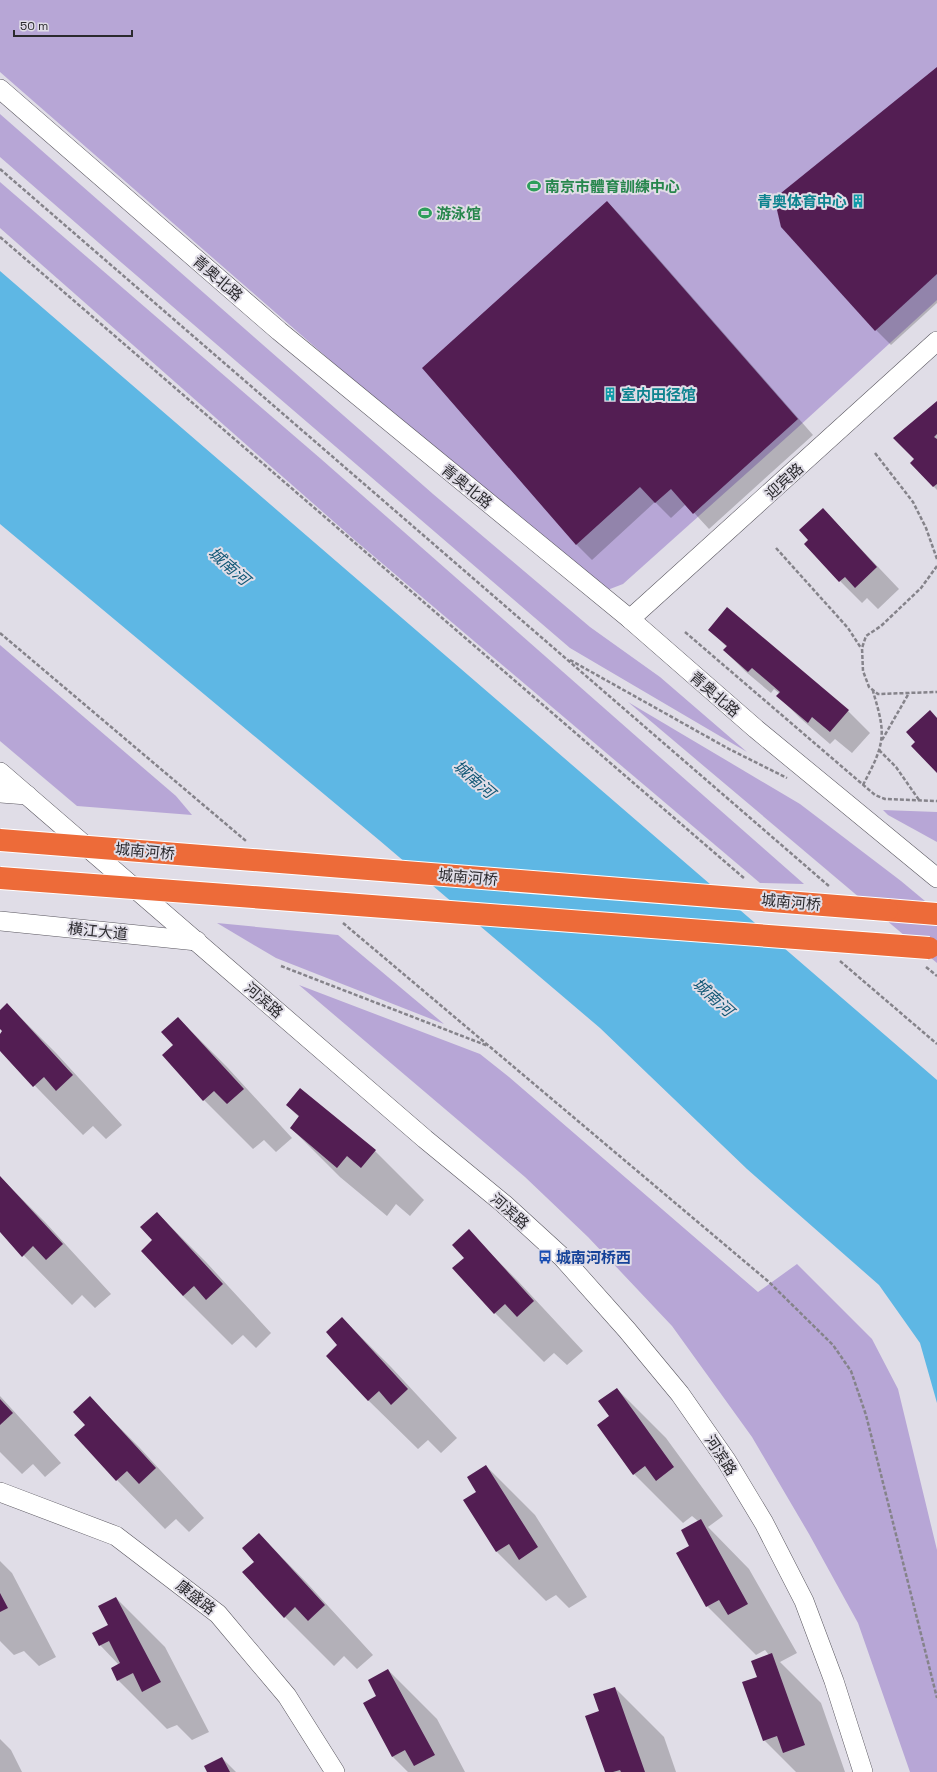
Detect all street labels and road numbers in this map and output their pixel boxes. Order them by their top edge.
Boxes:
street label: 青奥北路 [189,251,247,305]
street label: 迎宾路 [761,459,807,503]
street label: 青奥北路 [438,460,496,512]
street label: 青奥北路 [686,667,744,721]
street label: 城南河桥 [114,839,176,863]
street label: 城南河桥 [437,865,499,889]
street label: 城南河桥 [760,890,822,914]
street label: 横江大道 [67,918,129,944]
street label: 河滨路 [241,978,287,1022]
street label: 河滨路 [487,1189,533,1233]
street label: 河滨路 [701,1431,741,1479]
street label: 康盛路 [172,1576,220,1618]

